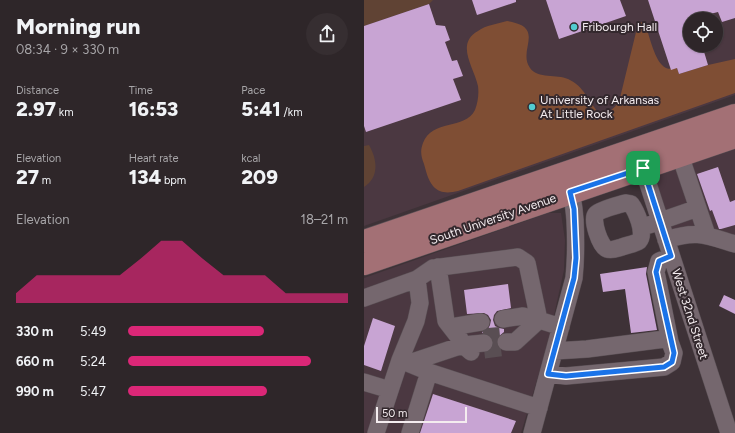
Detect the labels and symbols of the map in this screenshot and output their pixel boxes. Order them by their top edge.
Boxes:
place label: Fribourgh Hall [582,20,657,34]
marker: Fribourgh Hall [569,22,579,32]
place label: University of Arkansas At Little Rock [540,93,660,121]
marker: University of Arkansas At Little Rock [527,102,537,112]
pin [626,151,660,185]
street label: South University Avenue [428,191,558,247]
street label: West 32nd Street [669,267,711,361]
scale bar [376,405,467,424]

